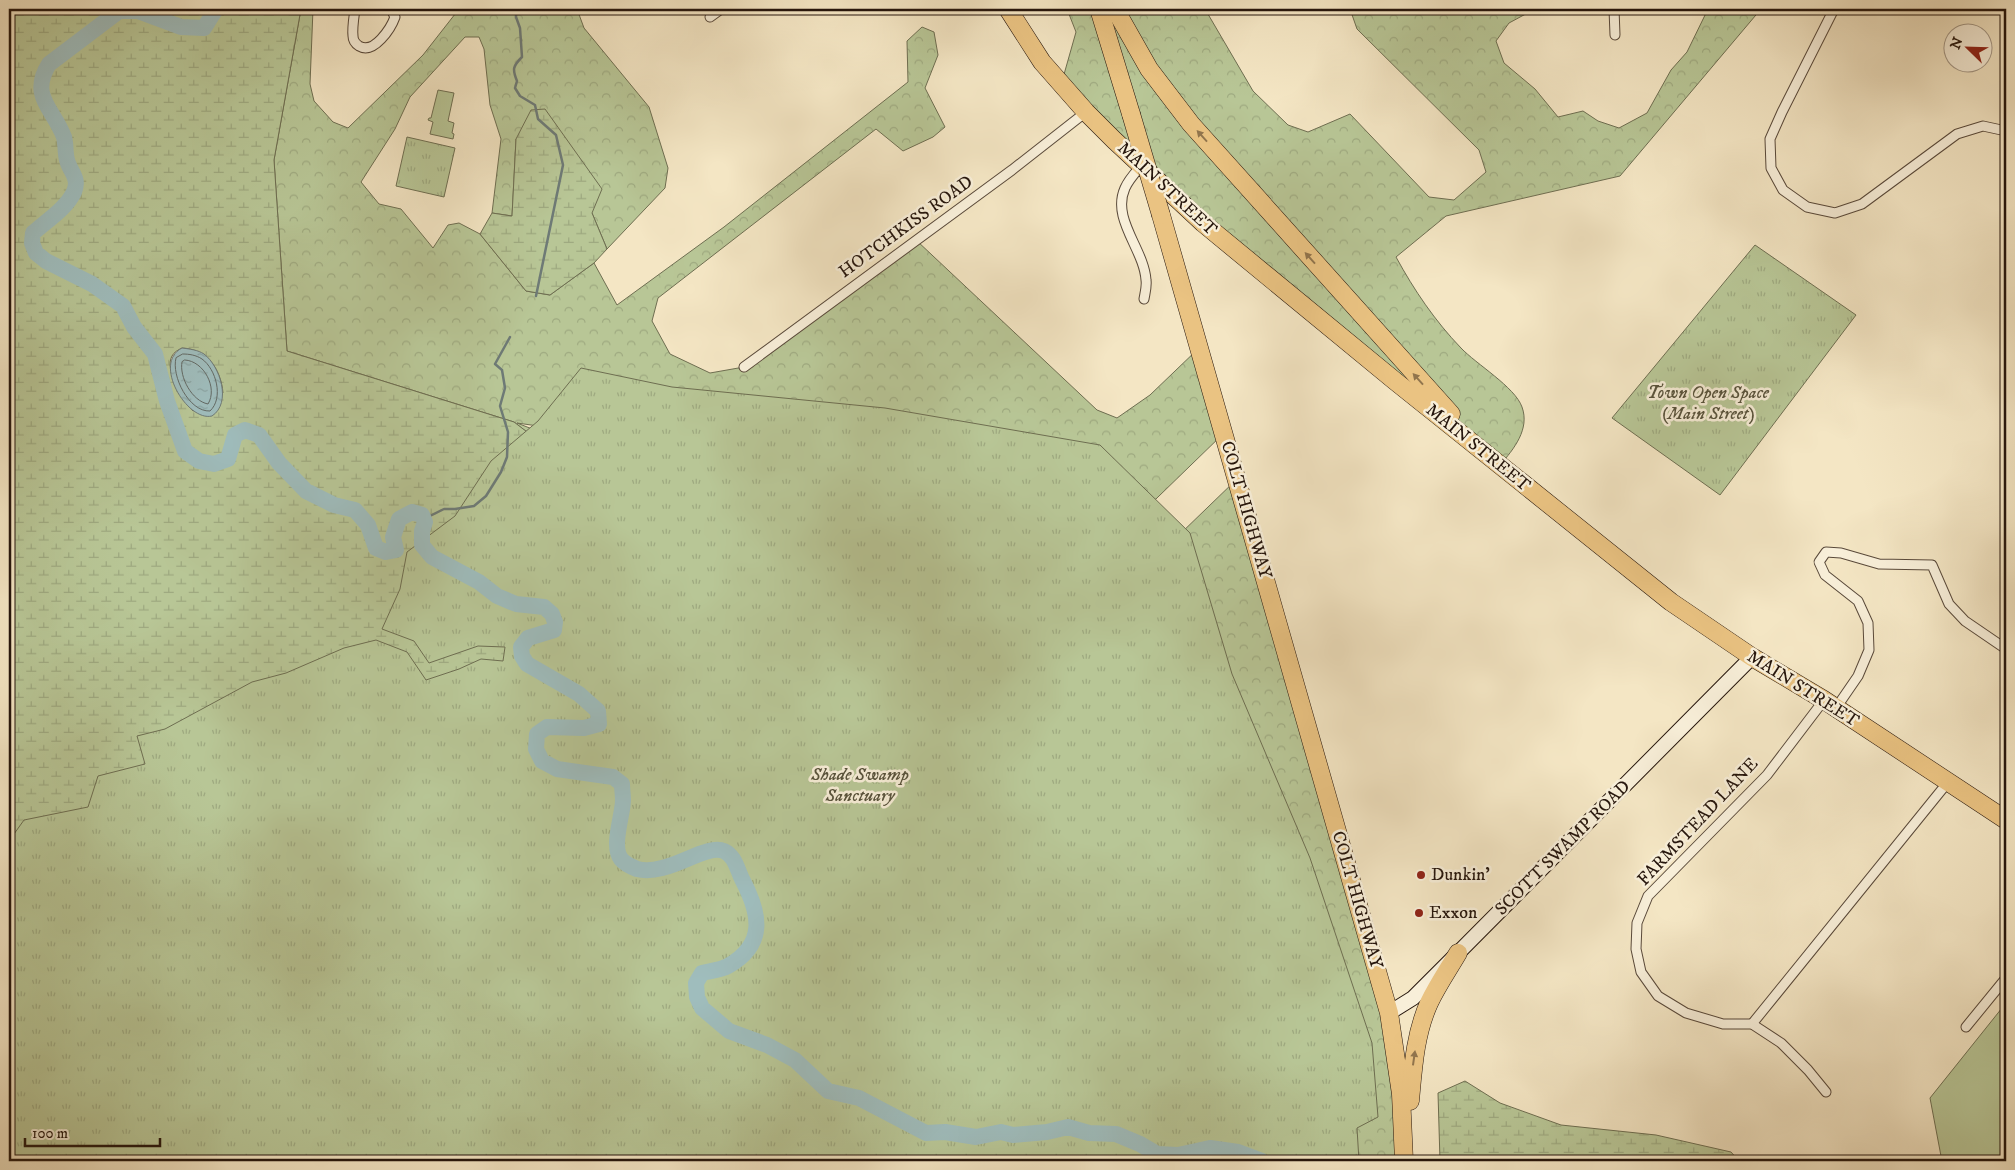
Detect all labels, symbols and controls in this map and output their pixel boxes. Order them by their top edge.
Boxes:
north arrow [1942,22,1992,72]
text: N [1946,34,1968,52]
one-way arrow [1196,131,1208,143]
street label: MAIN STREET [1113,137,1222,241]
street label: HOTCHKISS ROAD [835,171,977,283]
one-way arrow [1304,252,1316,264]
one-way arrow [1412,373,1424,385]
park label: Town Open Space (Main Street) [1647,382,1770,425]
street label: MAIN STREET [1421,399,1535,497]
street label: COLT HIGHWAY [1216,439,1276,582]
street label: MAIN STREET [1743,646,1863,732]
street label: FARMSTEAD LANE [1633,753,1763,891]
park label: Shade Swamp Sanctuary [810,764,909,807]
street label: SCOTT SWAMP ROAD [1491,776,1635,920]
street label: COLT HIGHWAY [1327,829,1387,972]
place label: Dunkin' [1431,864,1490,886]
marker: Dunkin' [1415,869,1427,881]
place label: Exxon [1429,902,1478,924]
marker: Exxon [1413,907,1425,919]
one-way arrow [1410,1050,1418,1066]
scale bar [25,1115,160,1147]
text: 100 m [32,1124,68,1143]

